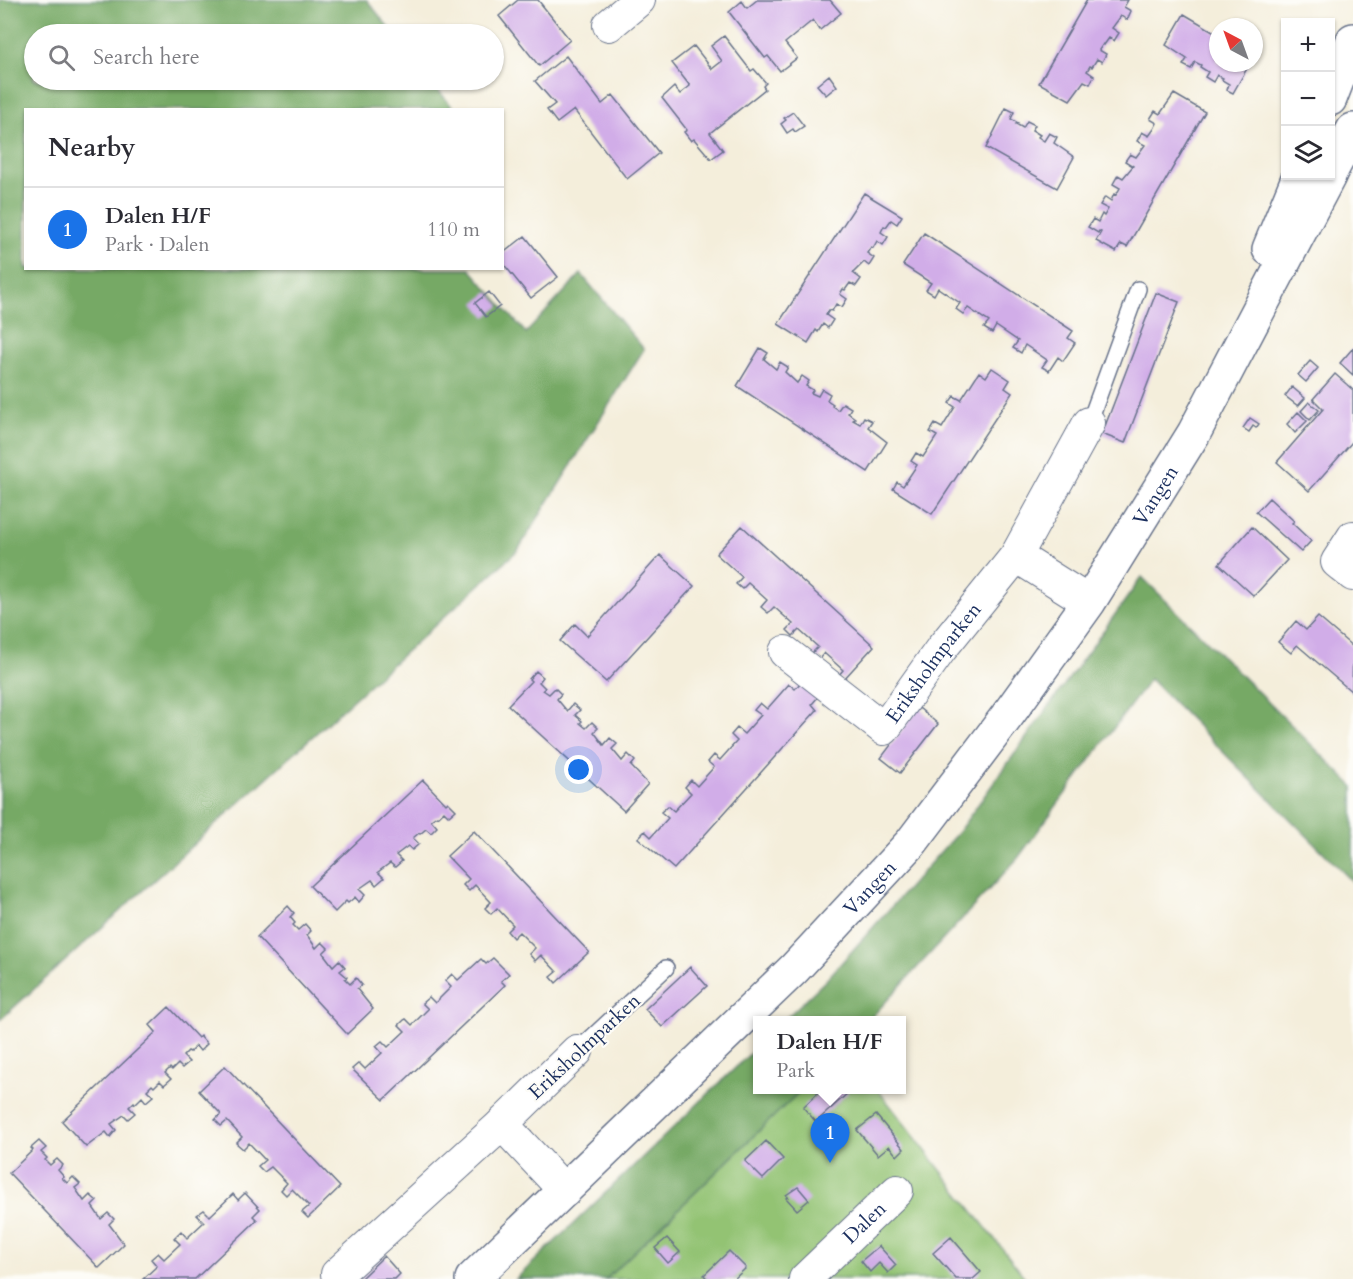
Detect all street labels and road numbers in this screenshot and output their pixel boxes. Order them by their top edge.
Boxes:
street label: Vangen [1127,460,1185,531]
street label: Eriksholmparken [879,596,988,729]
street label: Vangen [837,854,903,922]
street label: Eriksholmparken [522,987,647,1105]
street label: Dalen [837,1195,893,1250]

